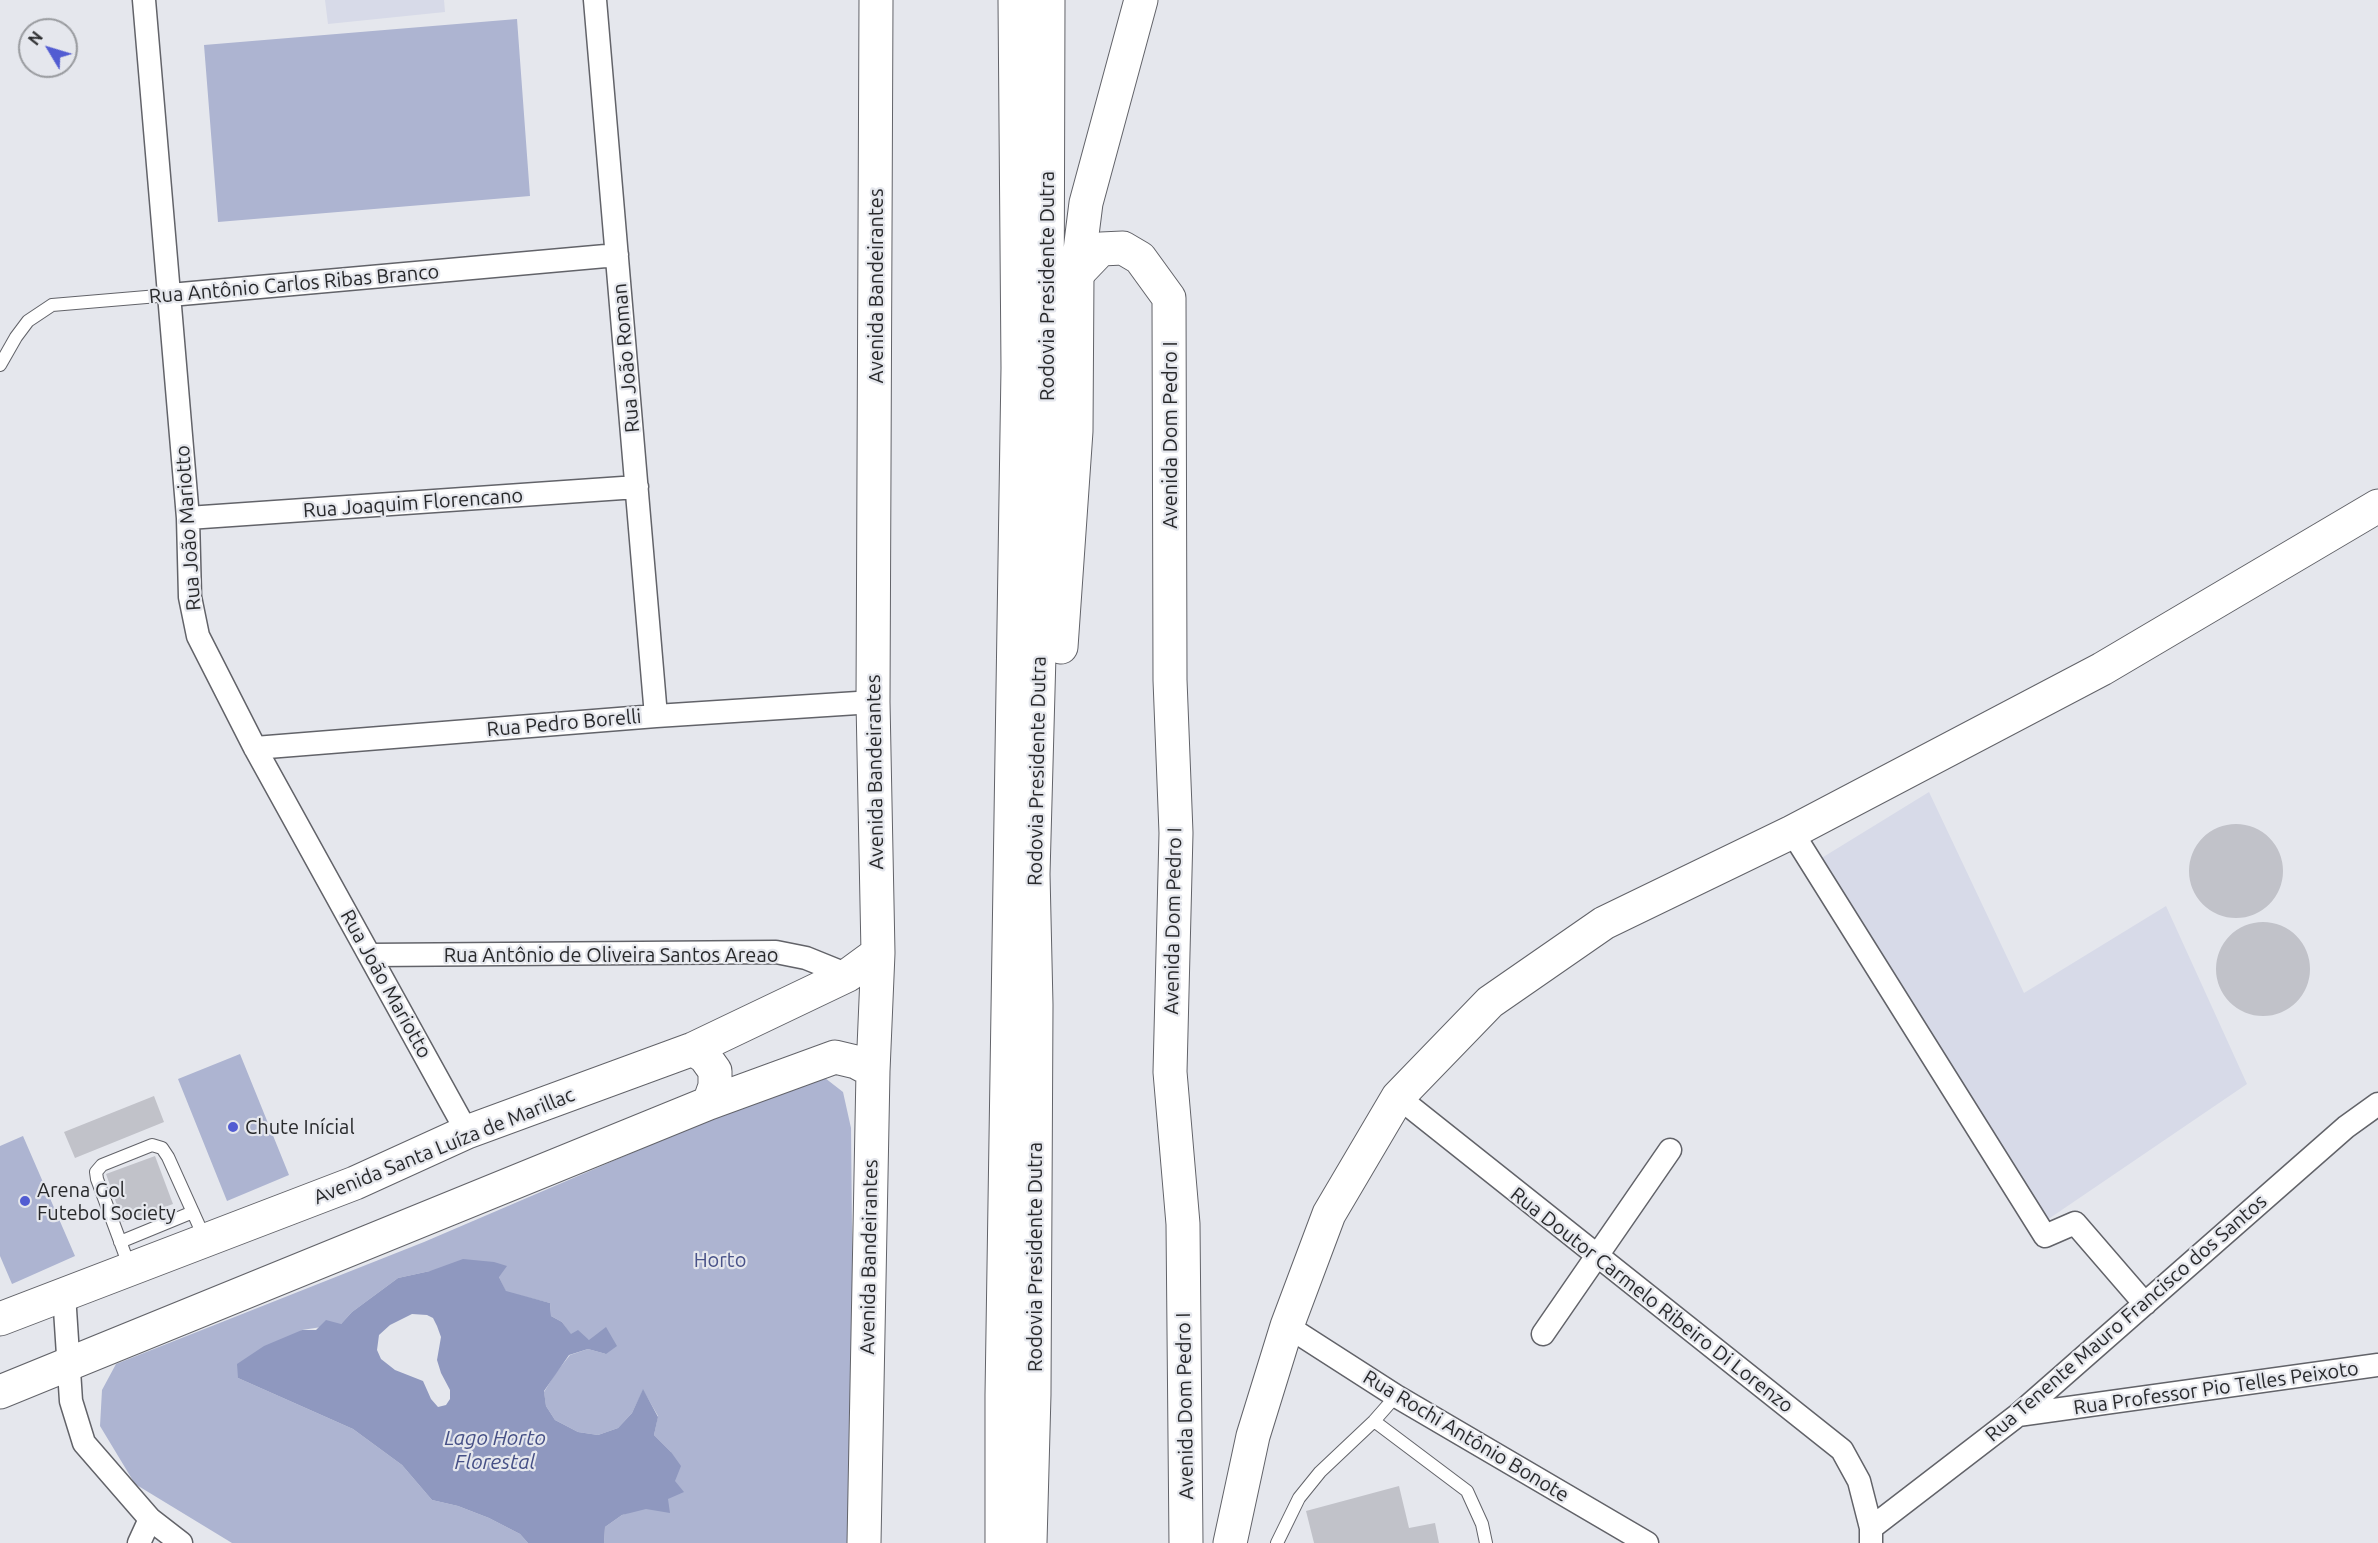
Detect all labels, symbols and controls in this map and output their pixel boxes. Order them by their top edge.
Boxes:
north arrow [18,18,78,78]
text: N [25,28,46,48]
street label: Rodovia Presidente Dutra [1035,171,1059,401]
street label: Avenida Bandeirantes [864,188,888,384]
street label: Rua Antônio Carlos Ribas Branco [148,259,440,309]
street label: Rua João Roman [608,282,644,434]
street label: Avenida Dom Pedro I [1158,341,1182,529]
street label: Rua João Mariotto [170,444,206,612]
street label: Rua Joaquim Florencano [302,483,524,523]
street label: Rodovia Presidente Dutra [1023,656,1051,886]
street label: Avenida Bandeirantes [861,674,889,870]
street label: Rua Pedro Borelli [486,704,642,742]
street label: Avenida Dom Pedro I [1159,827,1187,1015]
street label: Rua João Mariotto [335,906,437,1062]
street label: Rua Antônio de Oliveira Santos Areao [444,943,778,967]
street label: Avenida Santa Luíza de Marillac [310,1083,578,1209]
place label: Chute Inícial [245,1115,355,1139]
marker: Chute Inícial [226,1120,240,1134]
street label: Rodovia Presidente Dutra [1023,1142,1047,1372]
street label: Avenida Bandeirantes [855,1159,883,1355]
place label: Arena Gol Futebol Society [37,1178,176,1225]
street label: Rua Doutor Carmelo Ribeiro Di Lorenzo [1506,1182,1798,1418]
street label: Rua Tenente Mauro Francisco dos Santos [1980,1189,2272,1447]
marker: Arena Gol Futebol Society [18,1194,32,1208]
park label: Horto [694,1248,746,1272]
street label: Avenida Dom Pedro I [1171,1312,1199,1500]
street label: Rua Professor Pio Telles Peixoto [2072,1356,2360,1420]
street label: Rua Rochi Antônio Bonote [1359,1365,1573,1507]
water label: Lago Horto Florestal [444,1425,546,1475]

